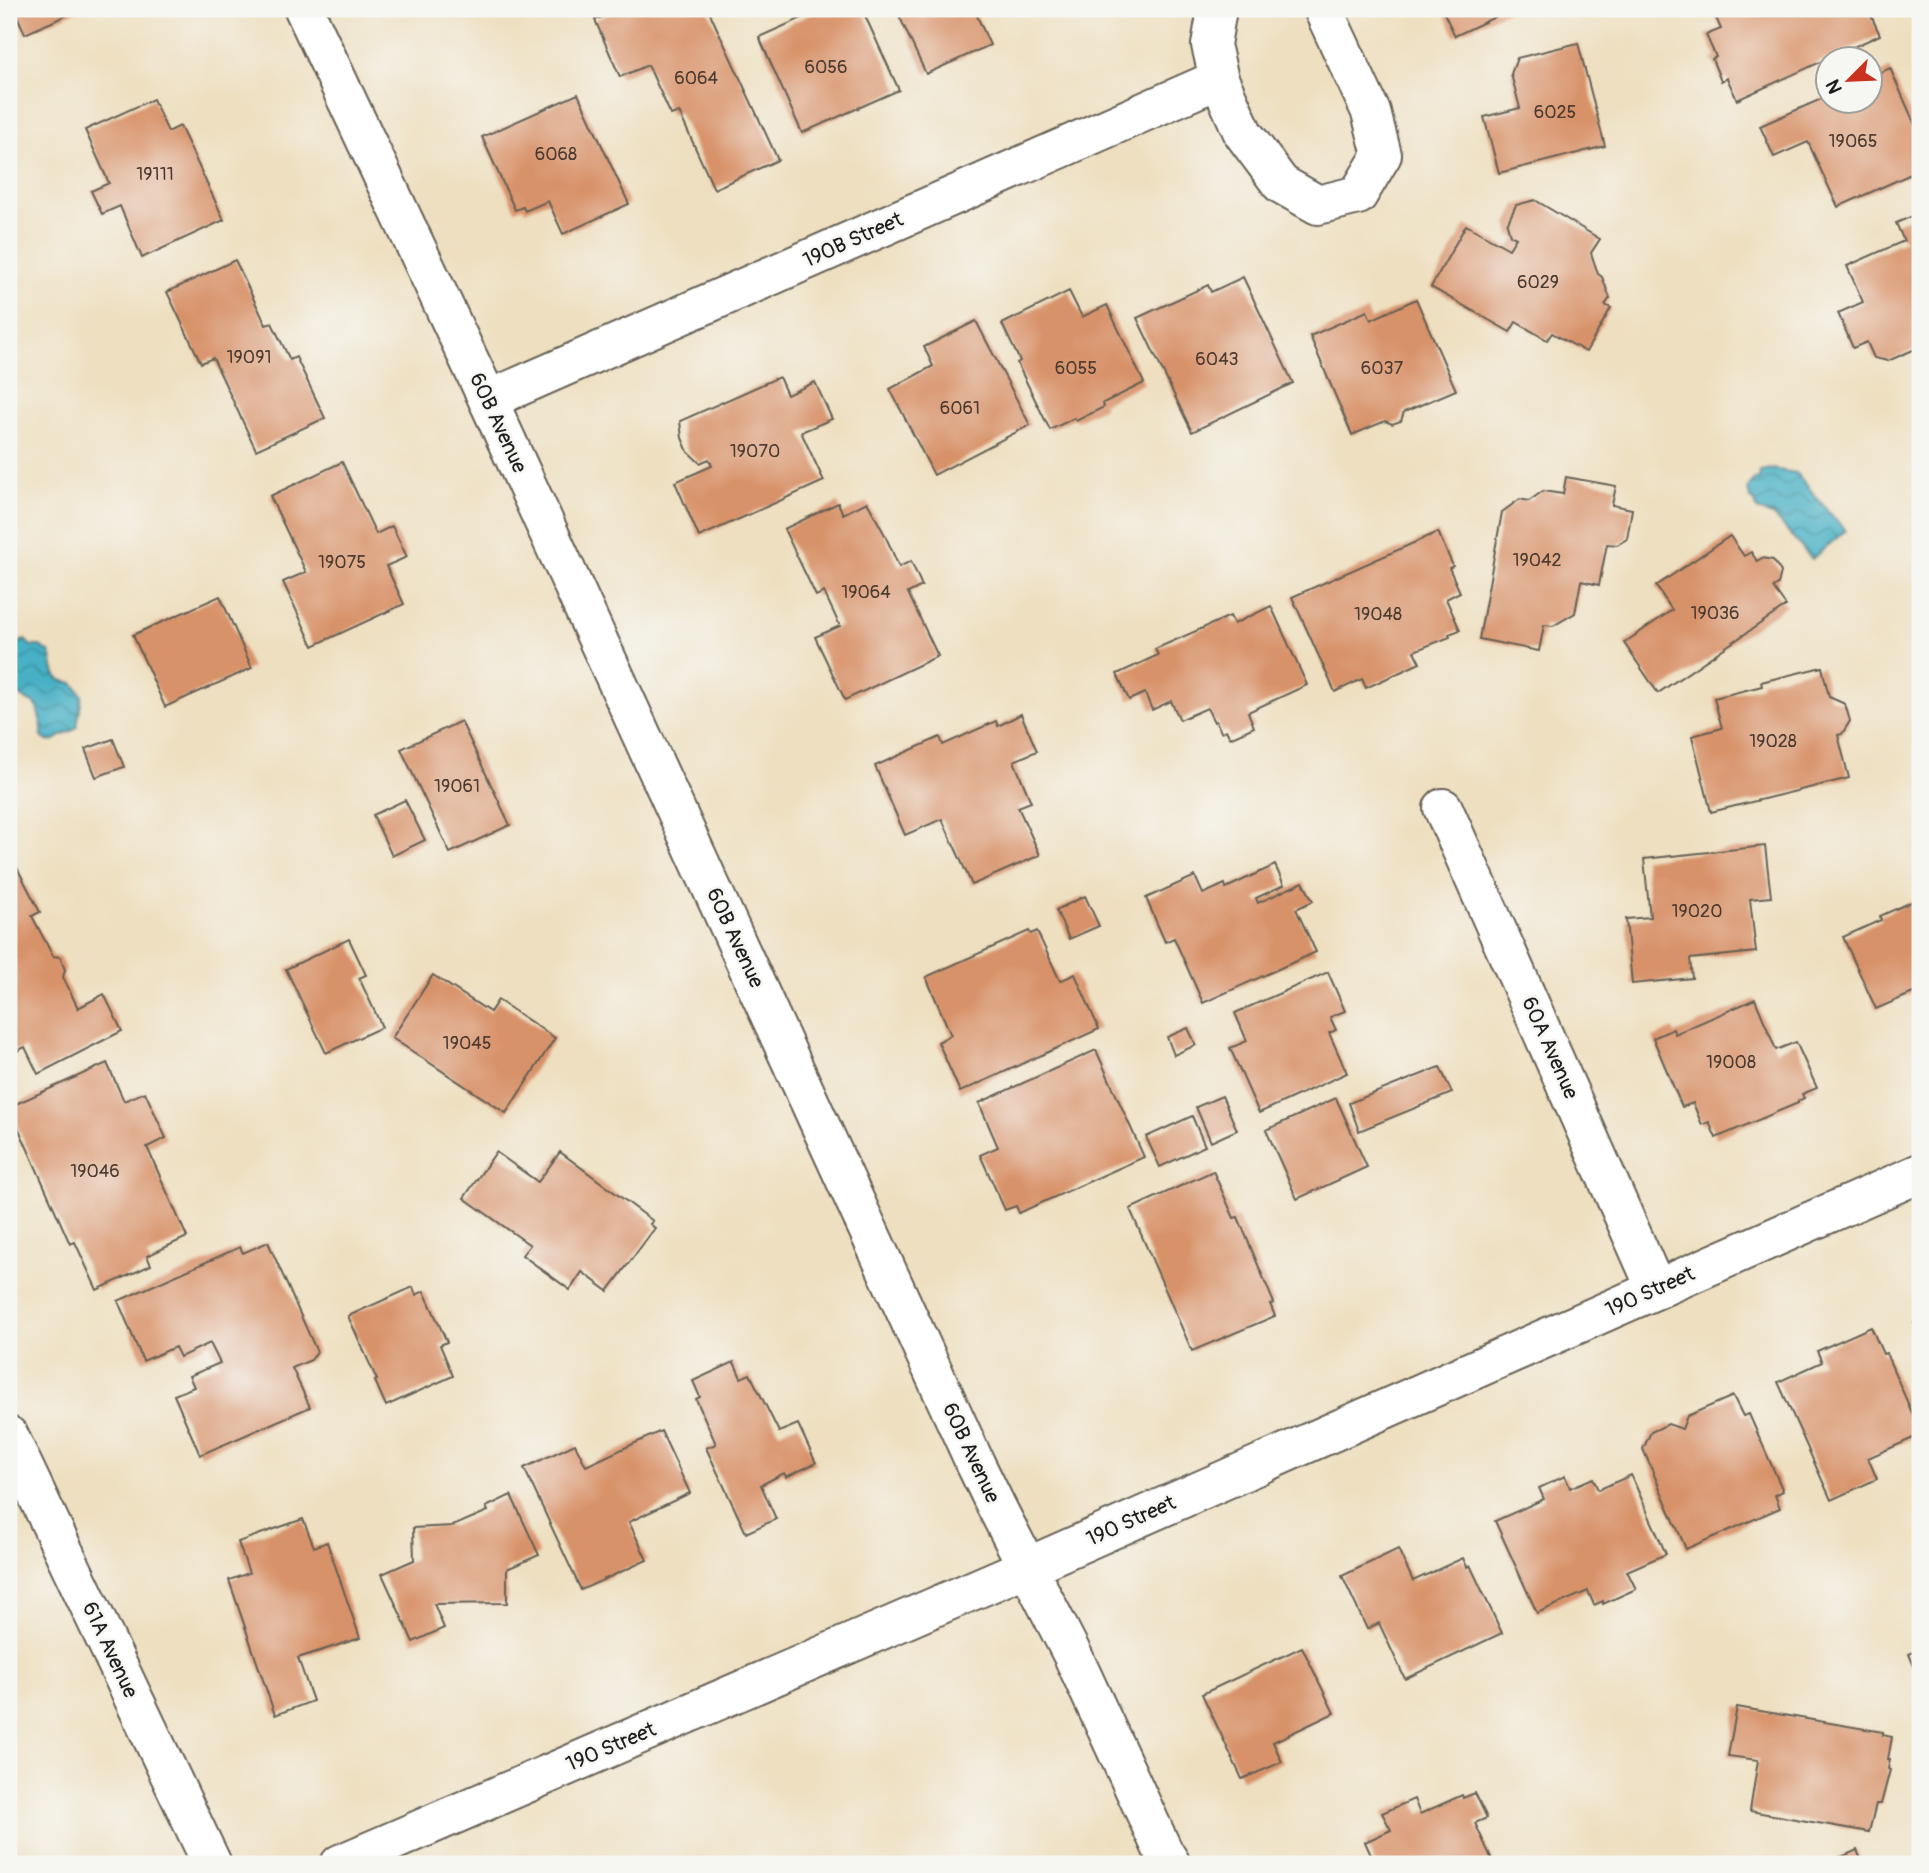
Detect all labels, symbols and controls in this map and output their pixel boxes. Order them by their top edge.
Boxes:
north arrow [1814,46,1884,116]
house number: 6056 [804,56,848,79]
house number: 6064 [674,67,718,90]
text: N [1821,76,1848,97]
house number: 6025 [1534,101,1576,124]
house number: 19065 [1829,130,1877,153]
house number: 6068 [535,143,577,166]
house number: 19111 [136,163,174,186]
street label: 190B Street [799,206,908,274]
house number: 6029 [1517,271,1559,294]
house number: 19091 [227,346,271,369]
house number: 6043 [1195,348,1239,371]
house number: 6055 [1055,357,1097,380]
house number: 6037 [1361,357,1404,380]
street label: 60B Avenue [463,369,533,478]
house number: 6061 [940,397,980,420]
house number: 19070 [730,440,780,463]
house number: 19042 [1512,549,1562,572]
house number: 19075 [318,551,366,574]
house number: 19064 [841,581,891,604]
house number: 19036 [1690,602,1740,625]
house number: 19048 [1354,603,1402,626]
house number: 19028 [1749,730,1797,753]
house number: 19061 [434,775,480,798]
street label: 60B Avenue [700,884,770,993]
house number: 19020 [1672,900,1722,923]
street label: 60A Avenue [1515,993,1585,1104]
house number: 19045 [443,1032,491,1055]
house number: 19008 [1706,1051,1756,1074]
house number: 19046 [70,1160,120,1183]
street label: 190 Street [1601,1260,1699,1324]
street label: 60B Avenue [936,1399,1006,1508]
street label: 190 Street [1082,1489,1180,1553]
street label: 61A Avenue [76,1598,144,1703]
street label: 190 Street [562,1716,660,1778]

